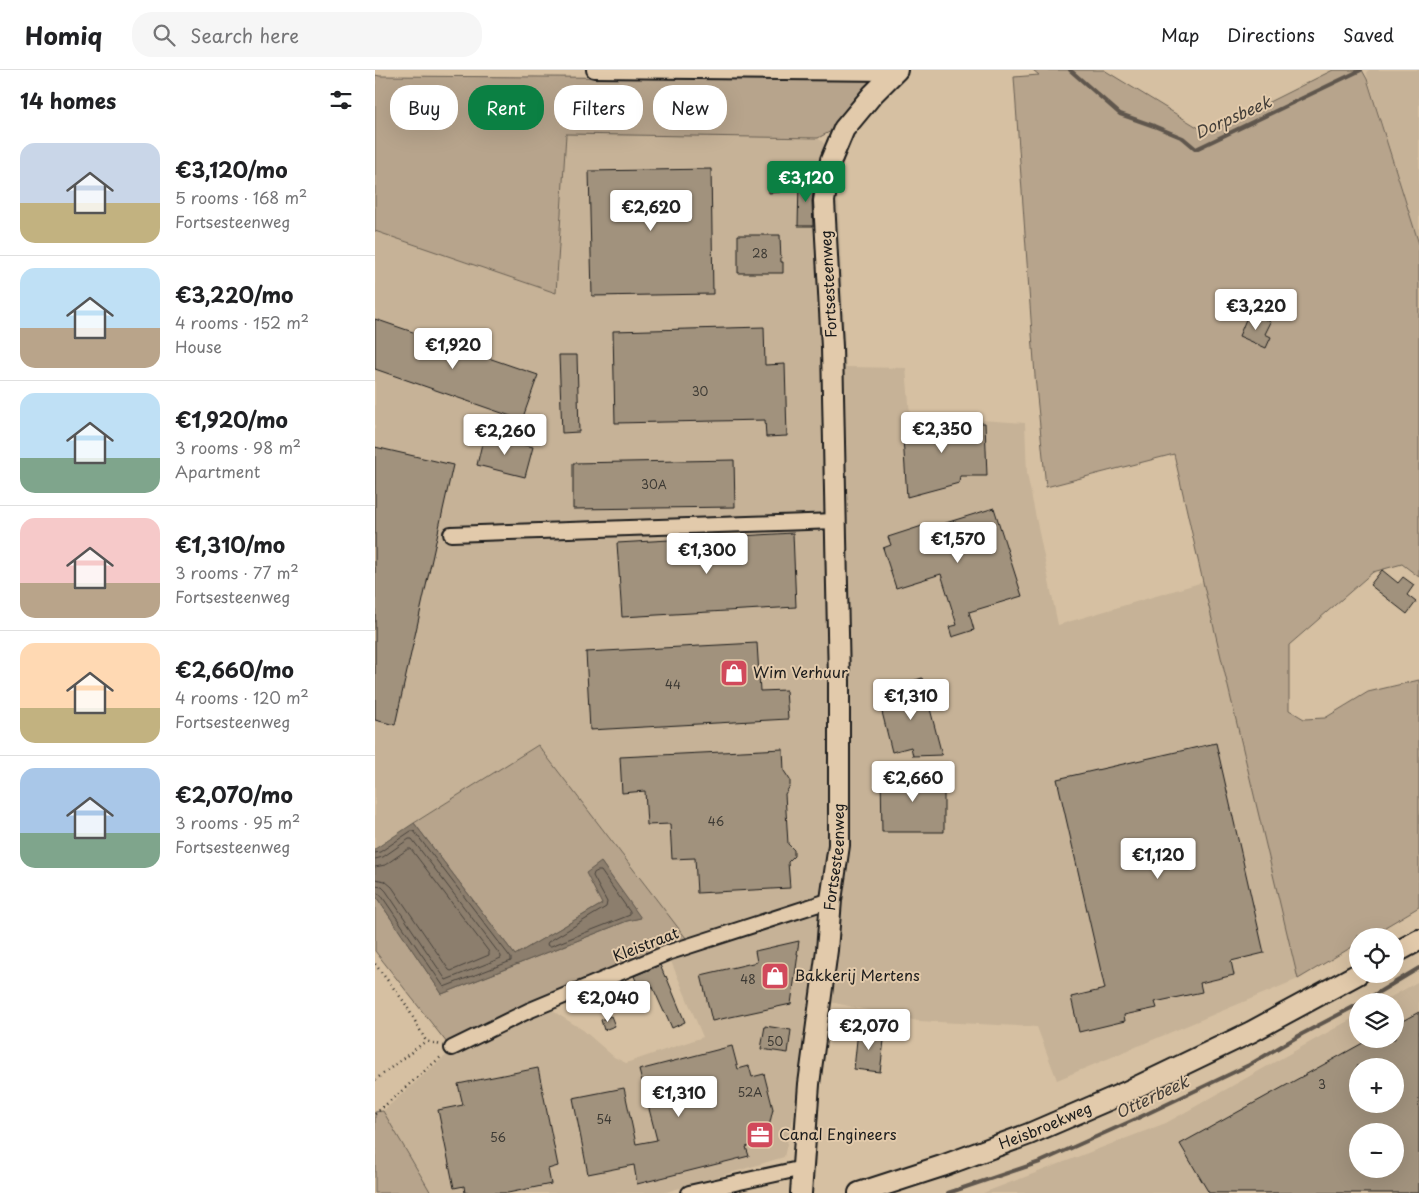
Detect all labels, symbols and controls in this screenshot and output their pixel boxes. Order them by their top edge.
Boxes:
search box [132,12,482,57]
text: Homiq [25,17,102,53]
icon: search [150,21,178,49]
text: Search here [190,21,299,49]
text: Map [1161,21,1199,48]
text: Directions [1227,21,1315,48]
text: Saved [1343,21,1394,48]
text: 14 homes [20,84,116,116]
chip: Buy [390,85,458,130]
chip: Rent [468,85,544,130]
chip: Filters [554,85,643,130]
chip: New [653,85,727,130]
icon: filters [327,86,355,114]
water label: Dorpsbeek [1191,88,1276,144]
text: €3,120/mo [175,153,287,185]
pin: €3,120 [765,160,847,203]
icon: home [60,163,120,223]
text: €3,120 [778,165,834,189]
text: 5 rooms · 168 m² [175,185,307,209]
pin: €2,620 [610,190,692,232]
text: €2,620 [621,194,681,218]
text: Fortsesteenweg [175,209,290,233]
street label: Fortsesteenweg [813,229,842,339]
house number: 28 [752,244,768,262]
text: €3,220/mo [175,278,293,310]
icon: home [60,288,120,348]
pin: €3,220 [1215,288,1297,331]
text: €3,220 [1226,293,1286,317]
text: 4 rooms · 152 m² [175,310,309,334]
pin: €1,920 [412,328,494,370]
text: €1,920 [425,332,481,356]
text: House [175,334,222,358]
house number: 30 [692,382,709,400]
text: €1,920/mo [175,403,288,435]
pin: €2,350 [901,412,983,454]
icon: home [60,413,120,473]
pin: €2,260 [464,414,546,456]
text: €2,350 [912,416,972,440]
text: €2,260 [474,418,536,442]
text: 3 rooms · 98 m² [175,435,301,459]
text: Apartment [175,459,260,483]
house number: 30A [641,475,667,493]
pin: €1,570 [917,522,999,564]
text: €1,570 [931,526,985,550]
text: €1,310/mo [175,528,285,560]
pin: €1,300 [666,532,748,575]
text: €1,300 [678,537,736,561]
icon: home [60,538,120,598]
text: 3 rooms · 77 m² [175,560,299,584]
text: Fortsesteenweg [175,584,290,608]
text: €2,660/mo [175,653,294,685]
shop icon: Wim Verhuur [719,658,749,688]
place label: Wim Verhuur [753,660,848,683]
icon: home [60,663,120,723]
house number: 44 [665,675,681,693]
pin: €1,310 [870,678,952,721]
text: €1,310 [884,683,938,707]
text: 4 rooms · 120 m² [175,685,309,709]
text: Fortsesteenweg [175,709,290,733]
pin: €2,660 [872,760,954,803]
text: €2,660 [883,765,943,789]
text: €2,070/mo [175,778,293,810]
icon: home [60,788,120,848]
street label: Fortsesteenweg [817,803,849,912]
text: 3 rooms · 95 m² [175,810,300,834]
house number: 46 [708,812,724,830]
text: Fortsesteenweg [175,834,290,858]
pin: €1,120 [1117,838,1199,880]
text: €1,120 [1132,842,1184,866]
street label: Kleistraat [609,920,682,967]
map controls [1349,928,1404,1178]
button: locate [1349,928,1404,983]
shop icon: Bakkerij Mertens [760,961,790,991]
place label: Bakkerij Mertens [794,963,920,986]
house number: 48 [740,970,756,988]
pin: €2,040 [567,980,649,1023]
text: €2,040 [577,985,639,1009]
button: layers [1349,993,1404,1048]
pin: €2,070 [828,1008,910,1051]
text: €2,070 [839,1013,899,1037]
house number: 50 [767,1032,783,1050]
button: + [1349,1058,1404,1113]
water label: Otterbeek [1111,1068,1193,1123]
house number: 3 [1318,1075,1326,1093]
pin: €1,310 [638,1076,720,1118]
text: €1,310 [652,1080,706,1104]
house number: 52A [737,1083,763,1101]
street label: Heisbroekweg [995,1095,1095,1154]
house number: 54 [596,1110,612,1128]
office icon: Canal Engineers [745,1120,775,1150]
place label: Canal Engineers [779,1122,897,1145]
button: − [1349,1123,1404,1178]
house number: 56 [490,1128,506,1146]

